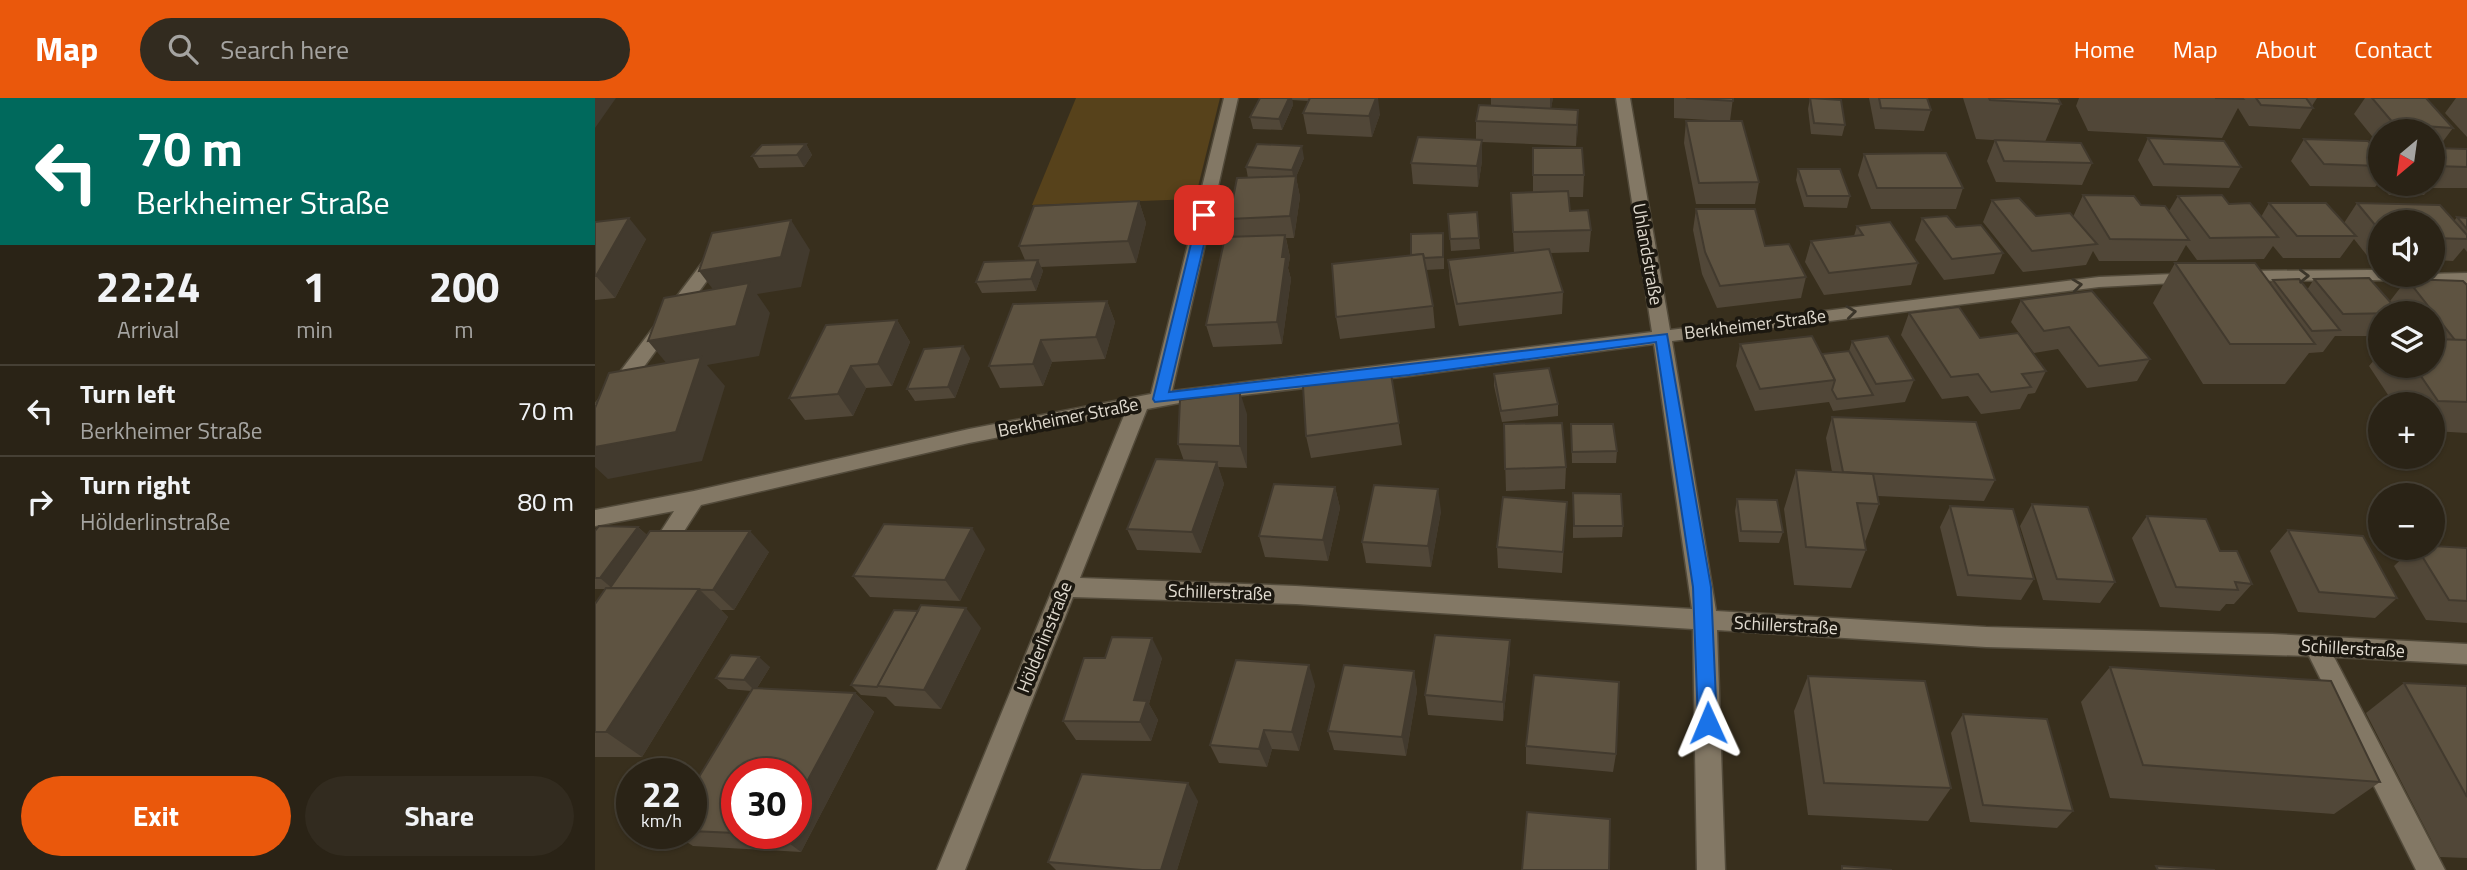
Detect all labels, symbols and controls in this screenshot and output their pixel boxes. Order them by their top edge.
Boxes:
search box [140,18,630,81]
text: Map [35,24,98,74]
icon: search [164,30,202,68]
text: Search here [220,30,349,69]
text: Home [2074,31,2135,67]
text: Map [2173,31,2218,67]
text: About [2256,31,2316,67]
text: Contact [2354,31,2432,67]
text: 70 m [136,110,243,185]
north arrow [2368,119,2445,196]
map controls [2368,119,2445,560]
icon: left [21,126,112,217]
text: Berkheimer Straße [136,178,390,226]
pin [1174,185,1234,245]
icon: arrive [1185,196,1223,234]
street label: Uhlandstraße [1626,201,1670,307]
button: sound [2368,210,2445,287]
text: 22:24 [96,254,201,318]
text: 1 [303,254,326,318]
text: 200 [429,254,499,318]
one-way arrow [2299,268,2310,283]
one-way arrow [2072,277,2083,292]
button: layers [2368,301,2445,378]
street label: Berkheimer Straße [1683,302,1827,346]
one-way arrow [1846,305,1857,320]
text: Arrival [117,312,179,347]
text: min [296,312,333,347]
text: m [454,312,474,347]
text: Turn left [80,374,175,413]
street label: Berkheimer Straße [995,390,1141,444]
text: 70 m [517,391,574,430]
icon: left [21,392,59,430]
button: + [2368,392,2445,469]
text: Berkheimer Straße [80,413,262,448]
text: Turn right [80,465,191,504]
text: 80 m [517,482,574,521]
icon: right [21,483,59,521]
button: − [2368,483,2445,560]
text: Hölderlinstraße [80,504,230,539]
street label: Hölderlinstraße [1009,577,1079,697]
street label: Schillerstraße [1167,577,1273,607]
street label: Schillerstraße [1733,609,1839,641]
street label: Schillerstraße [2300,632,2406,664]
position arrow [1671,686,1745,760]
speed limit sign: 30 [721,758,812,849]
text: 22 [642,767,681,821]
button: Exit [21,776,291,856]
button: Share [305,776,574,856]
text: km/h [641,807,682,834]

